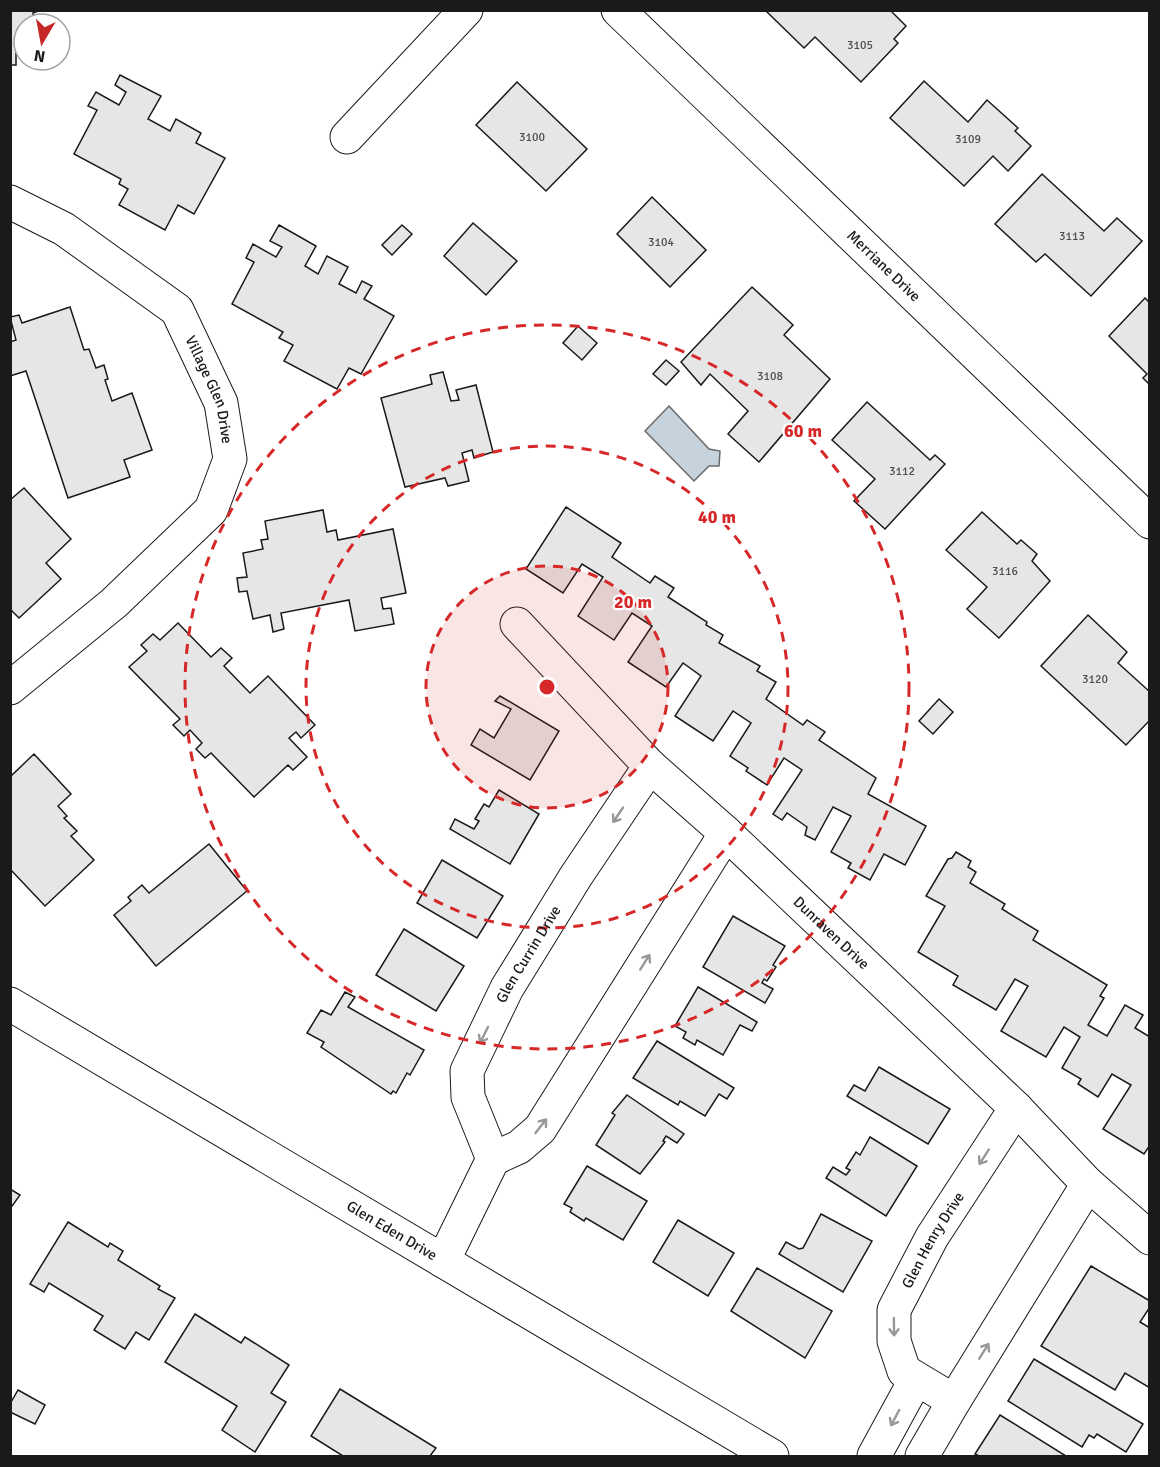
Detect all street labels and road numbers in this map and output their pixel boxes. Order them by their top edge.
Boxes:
street label: Merriane Drive [843,226,924,305]
street label: Village Glen Drive [181,333,236,445]
street label: Dunraven Drive [789,893,873,973]
street label: Glen Currin Drive [492,902,565,1006]
street label: Glen Henry Drive [898,1188,968,1291]
street label: Glen Eden Drive [343,1197,440,1264]

